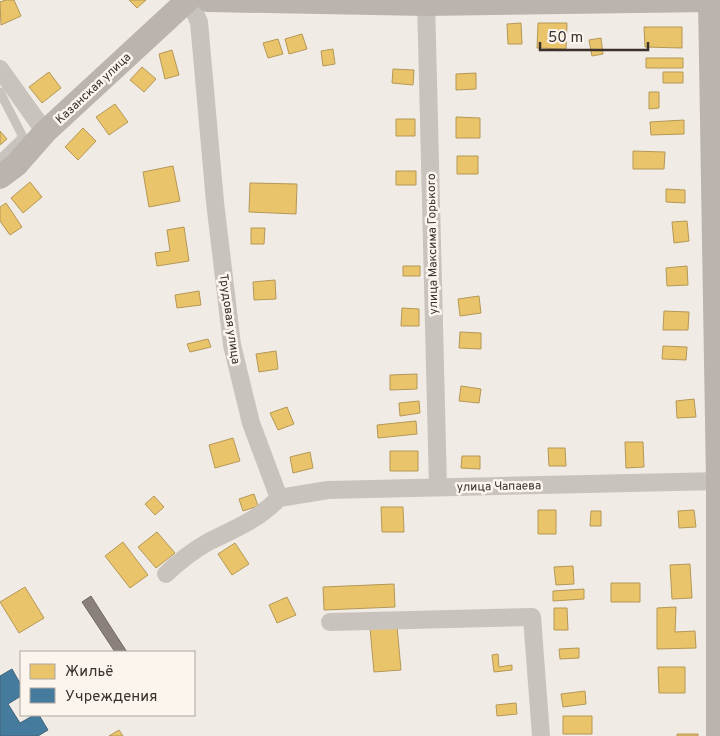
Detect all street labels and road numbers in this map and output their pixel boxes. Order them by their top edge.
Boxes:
street label: Казанская улица [53,50,135,128]
street label: улица Максима Горького [424,173,442,315]
street label: Трудовая улица [215,273,243,365]
street label: улица Чапаева [457,478,541,496]

